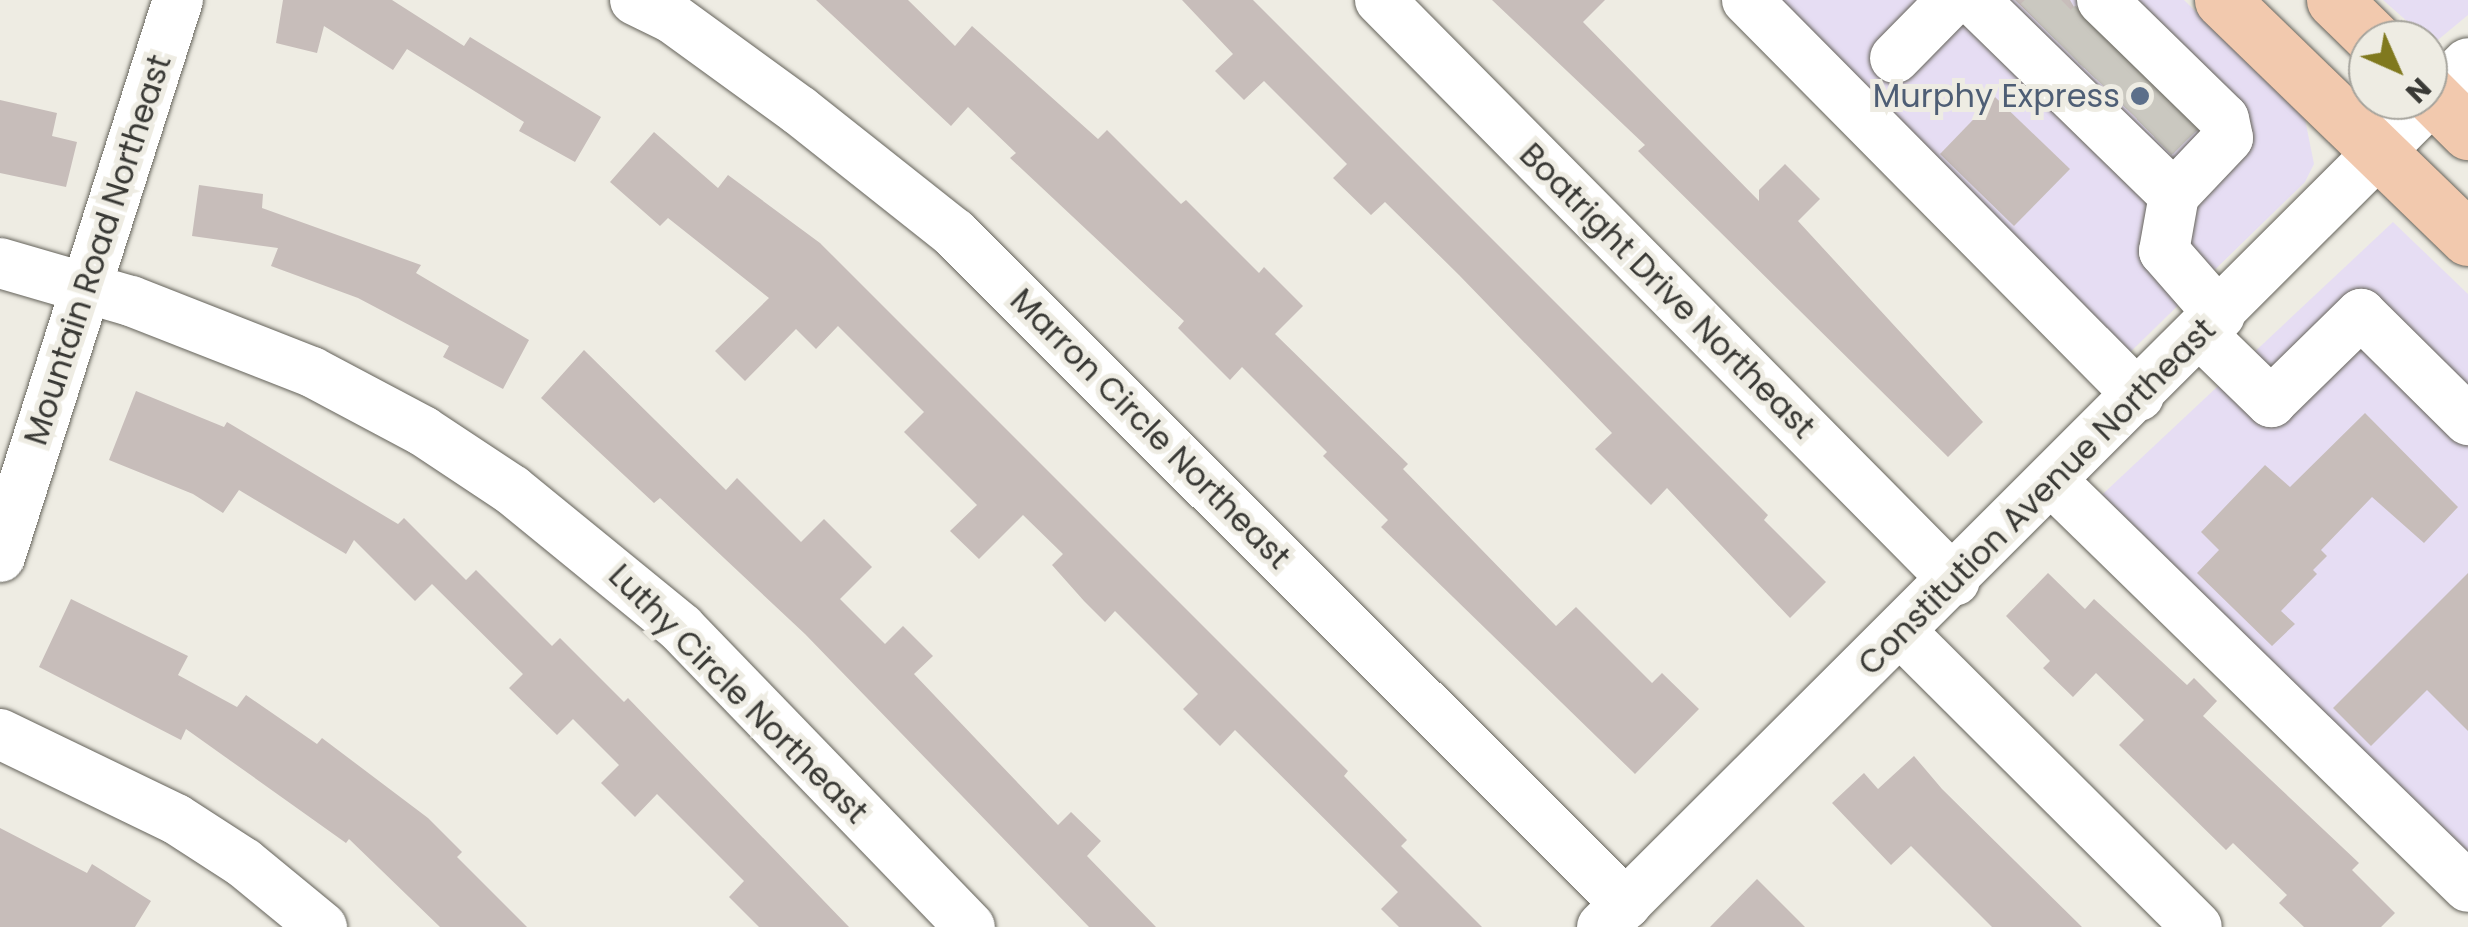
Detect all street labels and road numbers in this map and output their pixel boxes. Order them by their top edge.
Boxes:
street label: Mountain Road Northeast [17,50,179,450]
street label: Boatright Drive Northeast [1512,136,1822,446]
street label: Marron Circle Northeast [1002,281,1298,577]
street label: Constitution Avenue Northeast [1851,311,2223,683]
street label: Luthy Circle Northeast [601,557,875,831]

